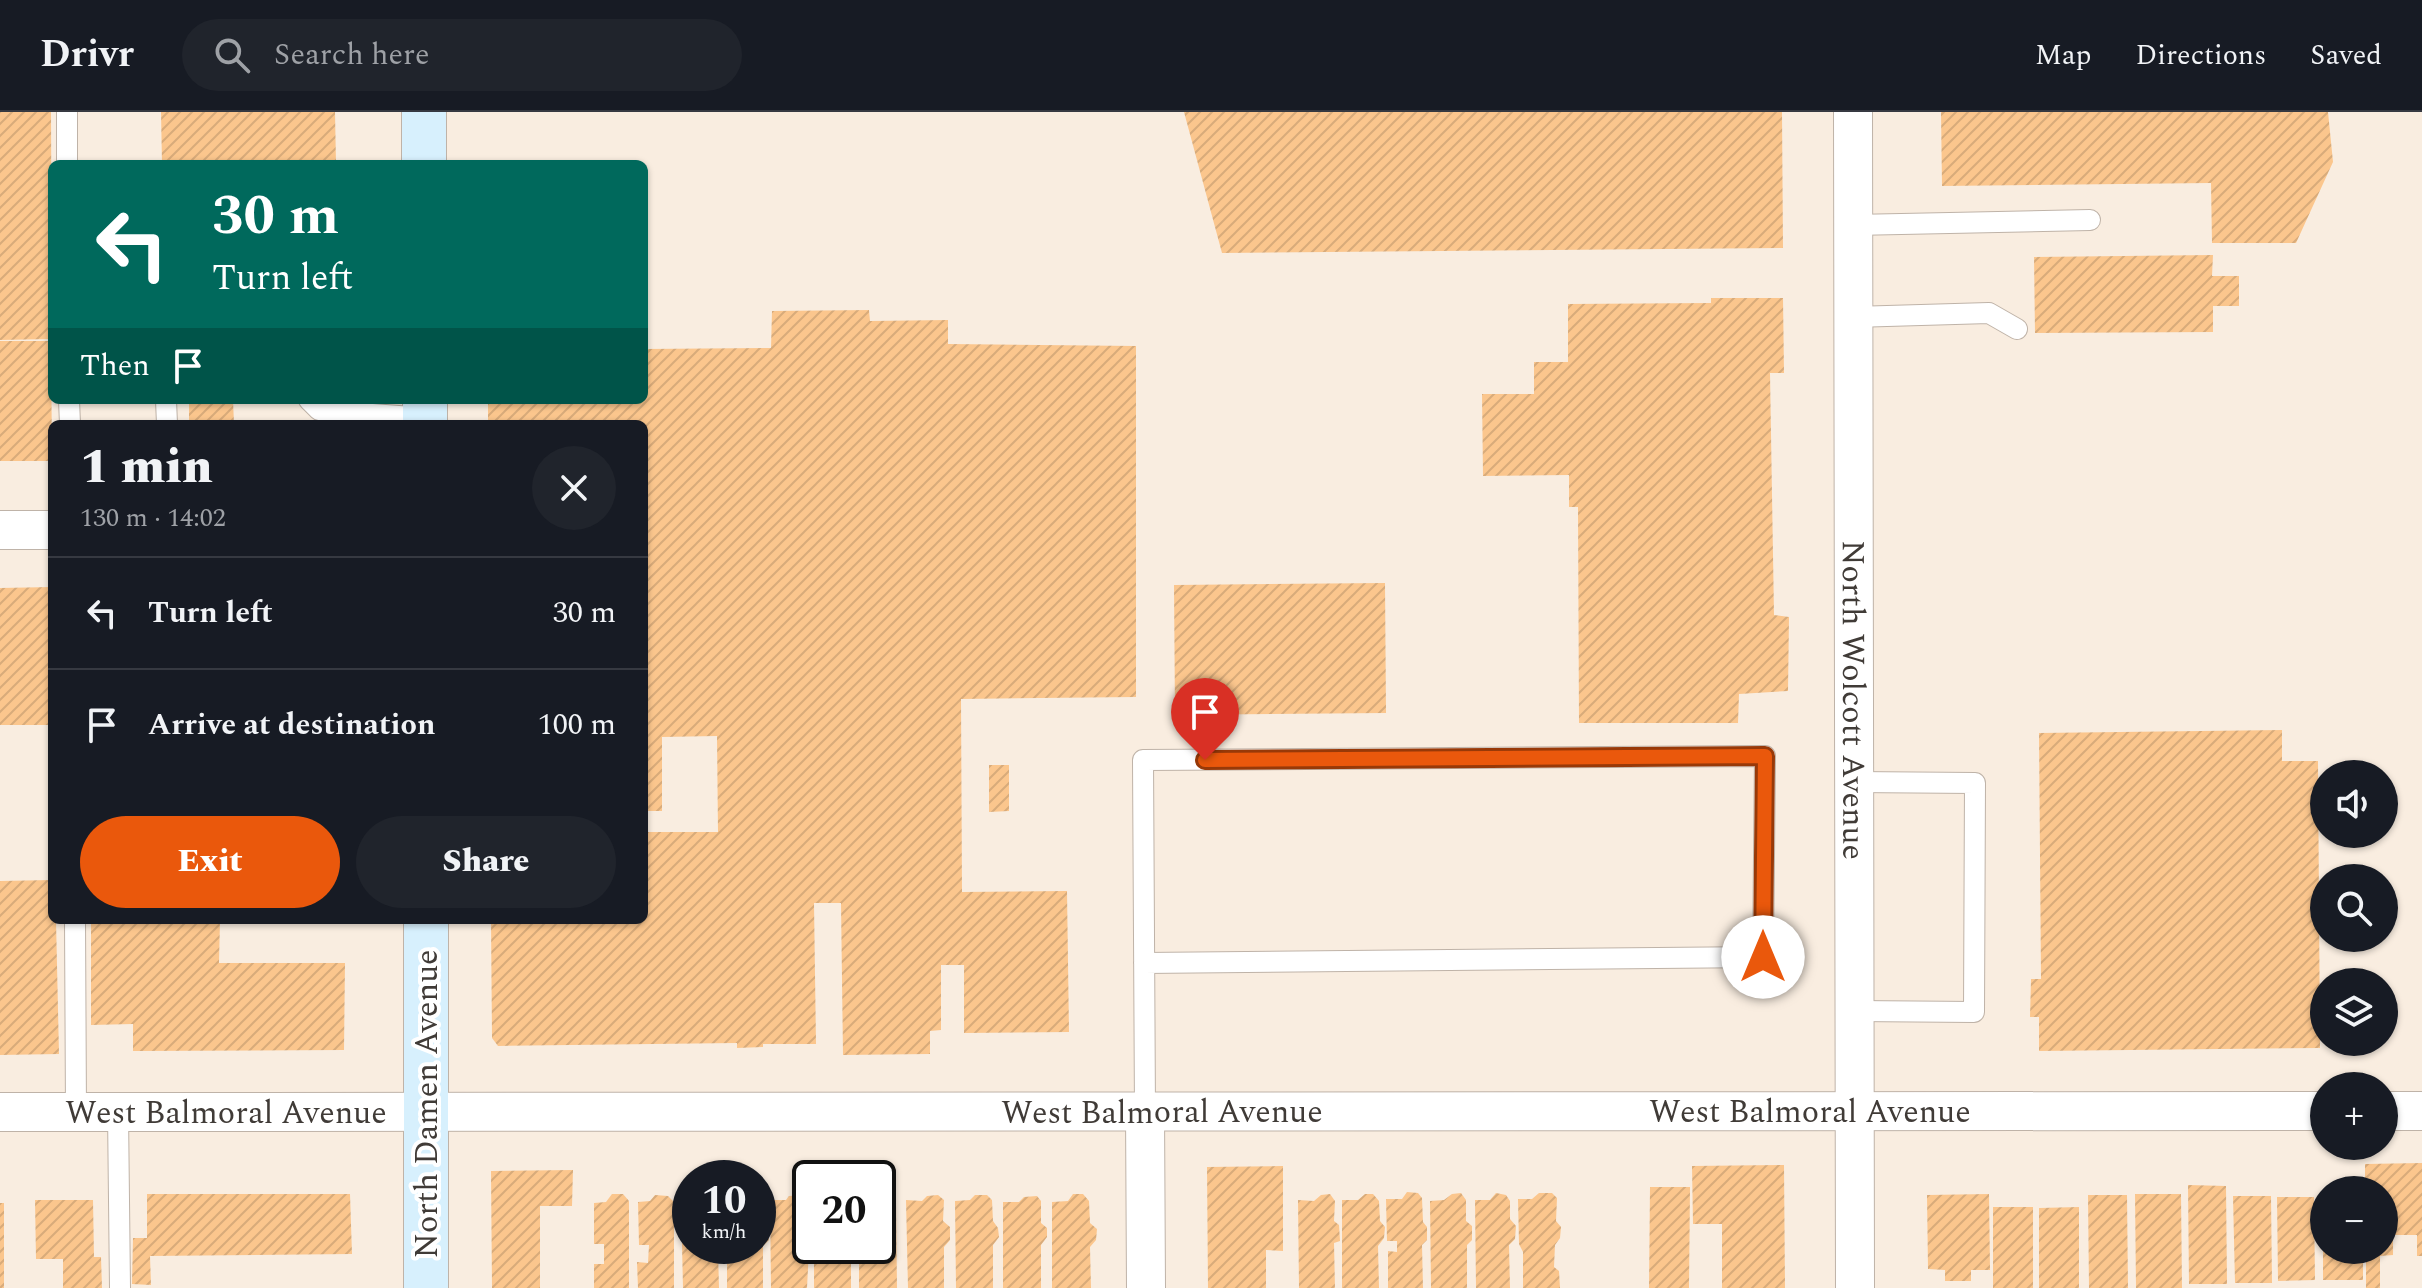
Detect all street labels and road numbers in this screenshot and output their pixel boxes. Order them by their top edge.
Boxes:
street label: North Wolcott Avenue [1828,540,1877,860]
street label: North Damen Avenue [403,949,452,1259]
street label: West Balmoral Avenue [1001,1088,1323,1138]
street label: West Balmoral Avenue [1649,1088,1971,1137]
street label: West Balmoral Avenue [65,1089,387,1138]

